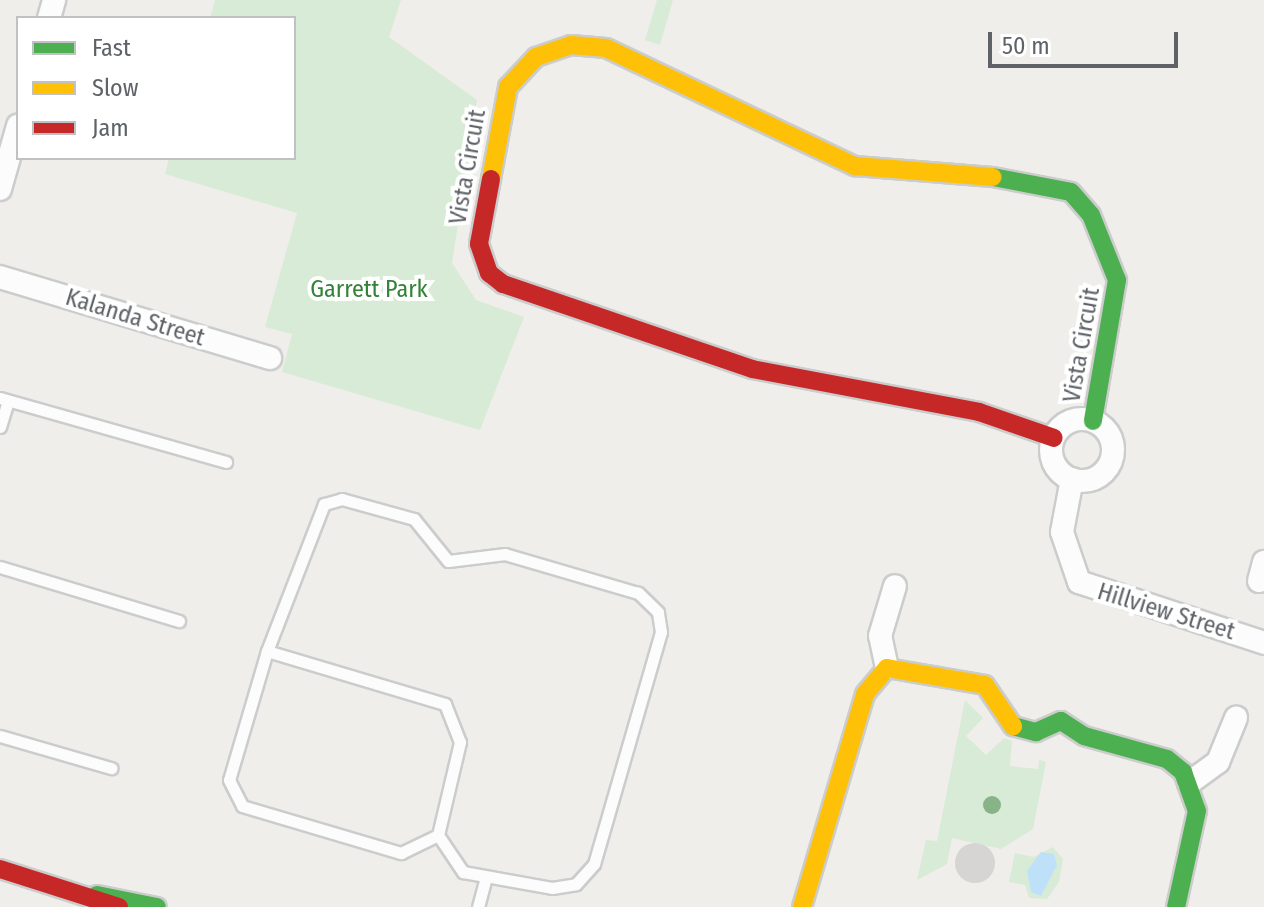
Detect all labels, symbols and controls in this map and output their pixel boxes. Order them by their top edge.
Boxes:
legend [16,16,296,160]
scale bar [992,16,1182,66]
text: 50 m [1002,32,1050,60]
text: Fast [92,34,131,62]
text: Slow [92,74,138,102]
street label: Vista Circuit [444,107,492,227]
text: Jam [92,114,129,142]
park label: Garrett Park [310,276,428,304]
street label: Kalanda Street [62,283,208,353]
street label: Vista Circuit [1058,285,1106,405]
street label: Hillview Street [1094,577,1238,647]

